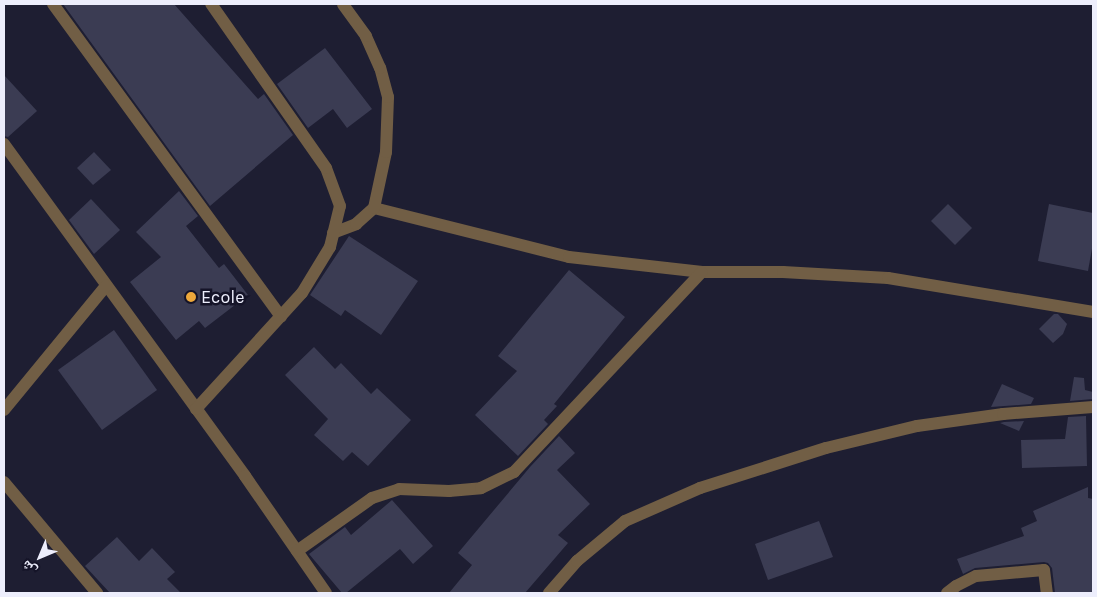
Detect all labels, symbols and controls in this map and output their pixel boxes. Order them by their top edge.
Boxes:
place label: Ecole [201,286,245,308]
marker: Ecole [185,291,197,303]
north arrow [15,532,65,582]
text: ش [18,557,40,579]

